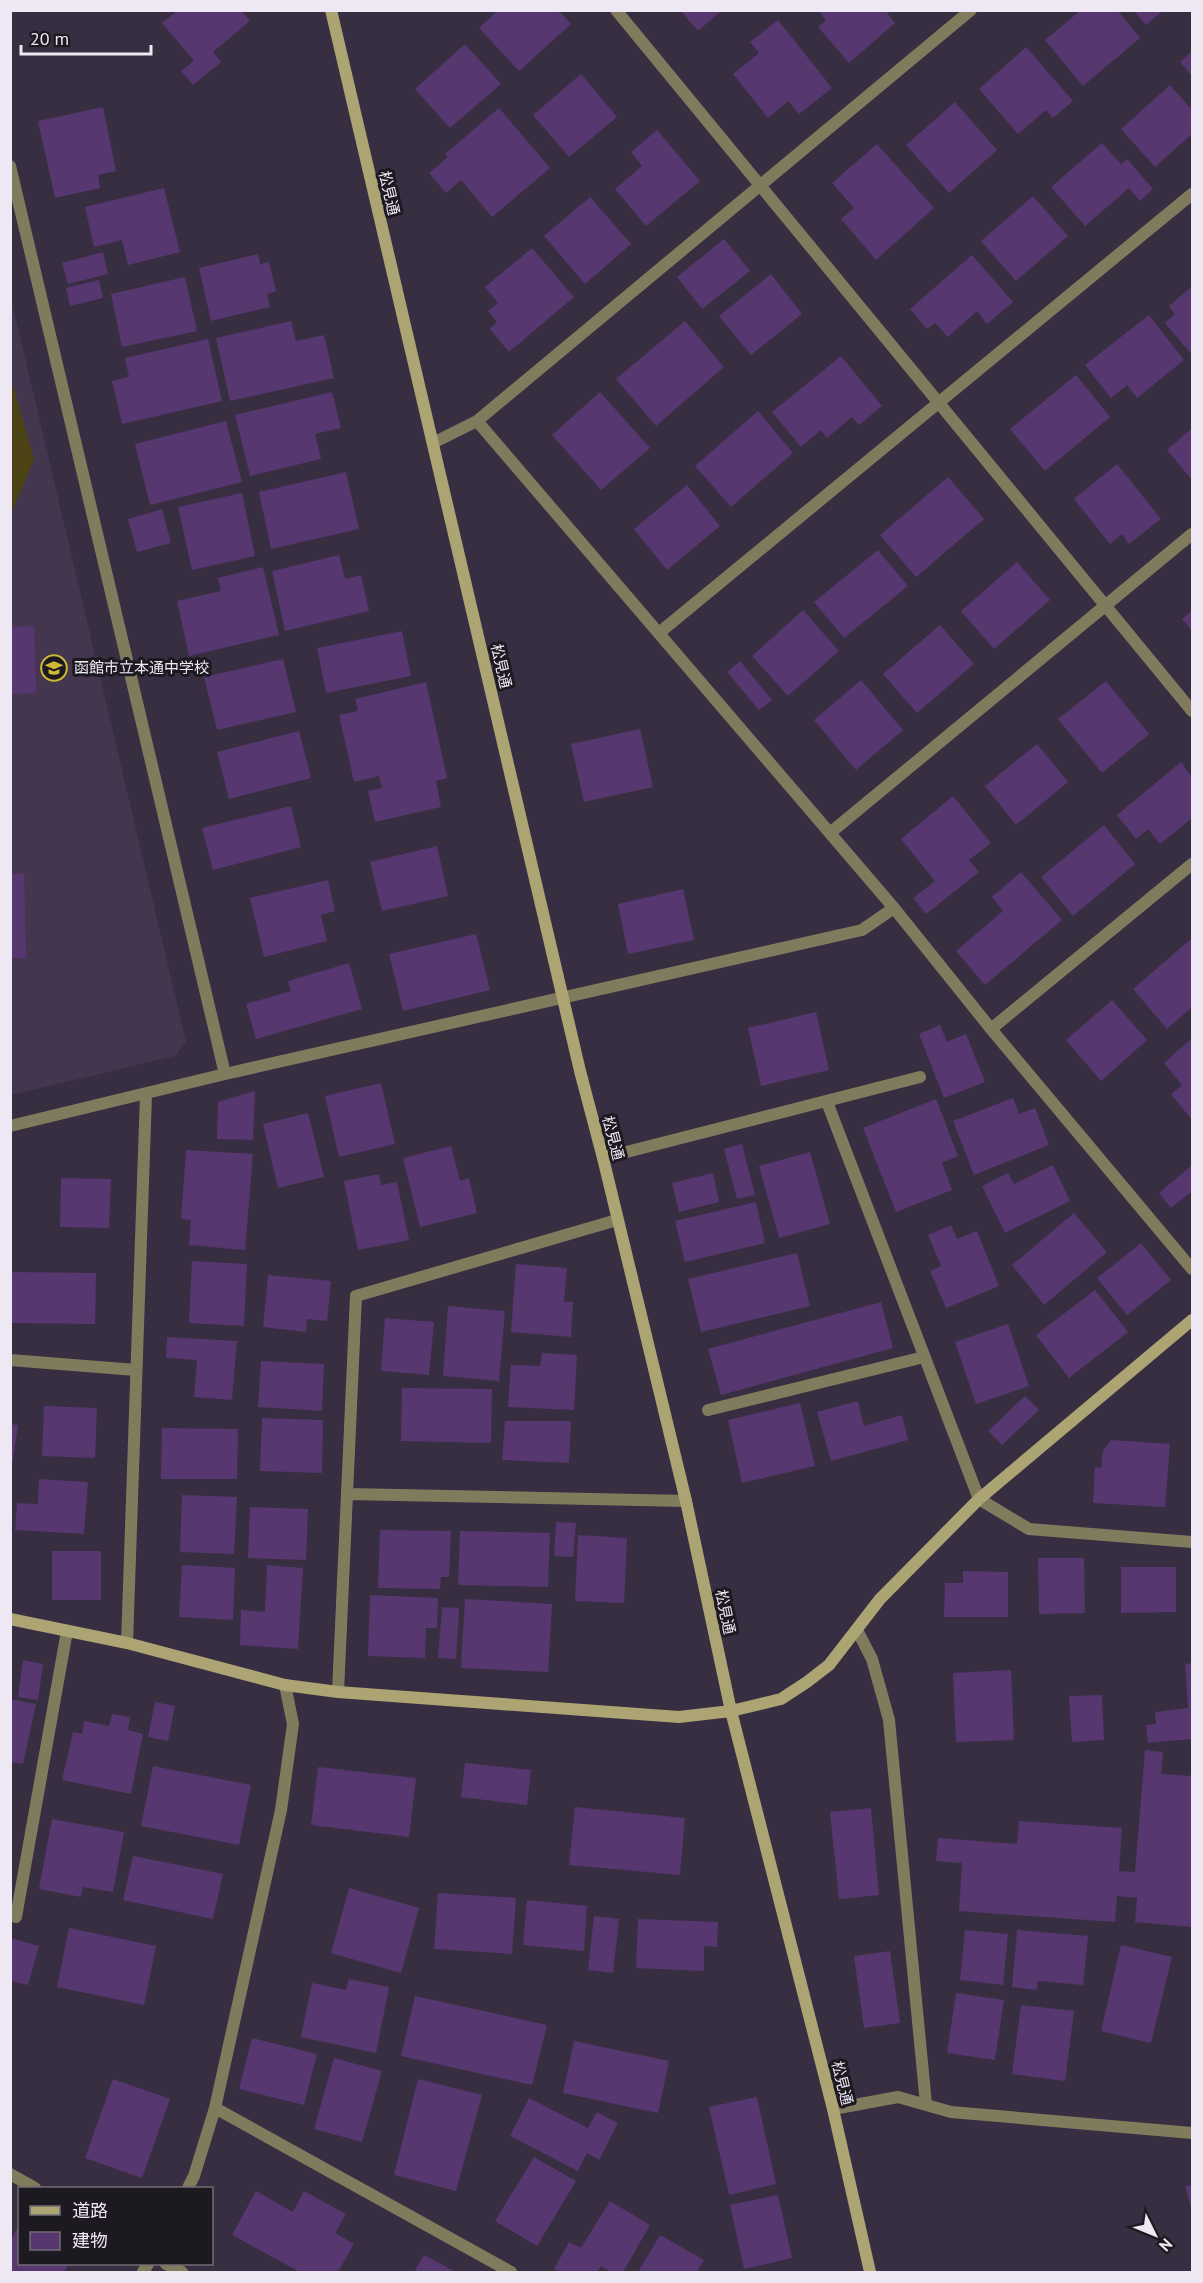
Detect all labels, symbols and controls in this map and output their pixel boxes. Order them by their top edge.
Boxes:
scale bar [21,18,152,56]
text: 20 m [30,27,69,50]
street label: 松見通 [375,169,404,217]
street label: 松見通 [487,642,516,690]
school or university icon: 函館市立本通中学校 [39,653,69,683]
place label: 函館市立本通中学校 [74,658,209,677]
street label: 松見通 [598,1114,628,1162]
street label: 松見通 [712,1588,739,1636]
street label: 松見通 [828,2059,857,2107]
legend [18,2187,213,2265]
text: 道路 [72,2199,108,2222]
north arrow [1125,2205,1185,2265]
text: 建物 [72,2229,108,2252]
text: N [1155,2235,1177,2256]

